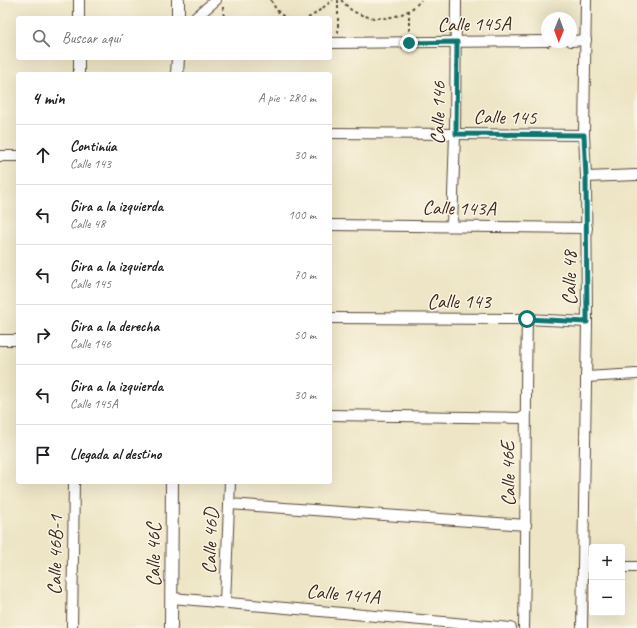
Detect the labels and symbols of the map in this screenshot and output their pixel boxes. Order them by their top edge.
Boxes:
street label: Calle 145A [437,11,512,37]
north arrow [541,12,577,48]
route end [400,34,418,52]
street label: Calle 146 [425,80,451,145]
street label: Calle 145 [473,104,538,130]
street label: Calle 143A [422,195,497,221]
street label: Calle 48 [557,249,582,305]
street label: Calle 143 [427,289,493,314]
route start [518,310,536,328]
street label: Calle 46E [495,439,521,507]
street label: Calle 46D [196,506,224,574]
street label: Calle 46B-1 [42,514,68,595]
street label: Calle 46C [141,521,166,587]
street label: Calle 141A [305,578,382,610]

